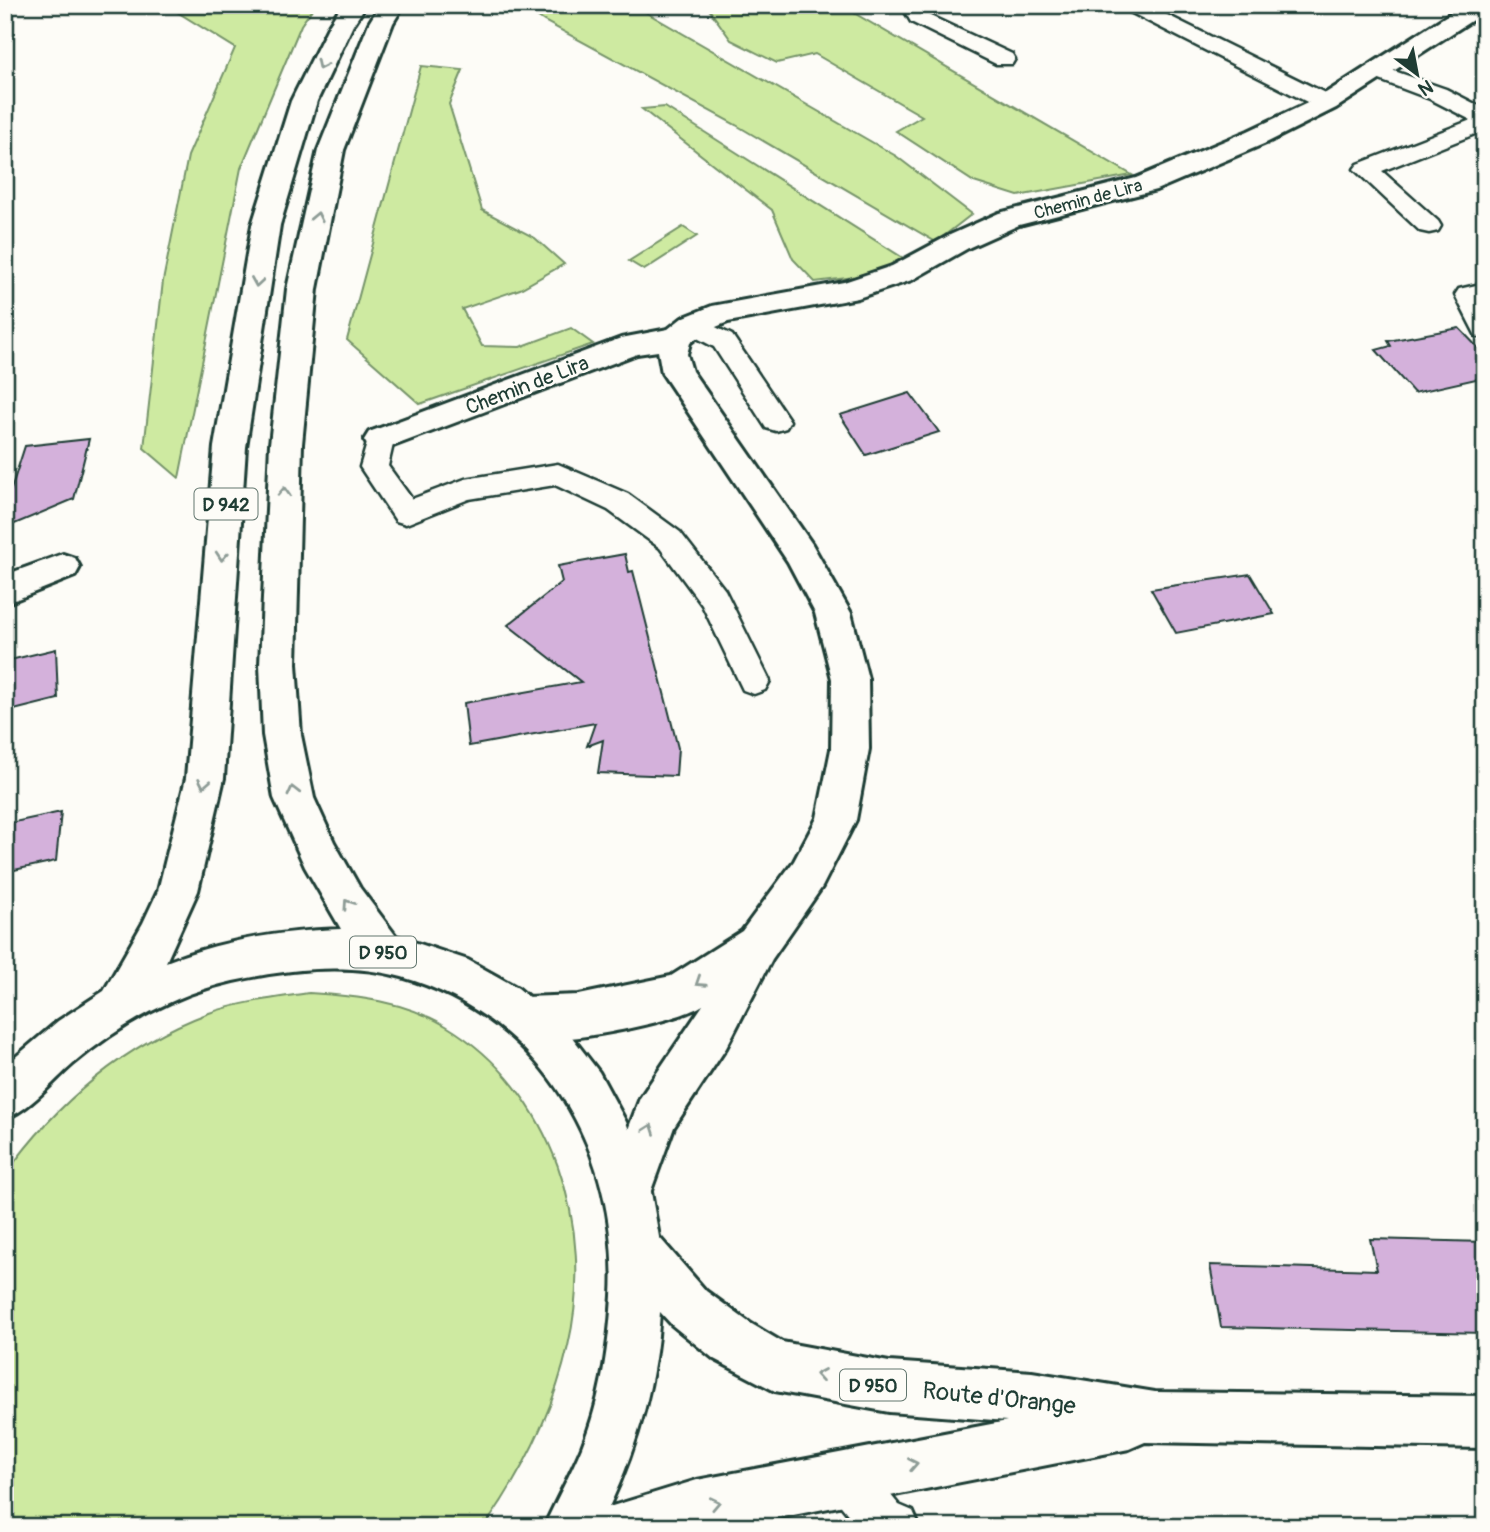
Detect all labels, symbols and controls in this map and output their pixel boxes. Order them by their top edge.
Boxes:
north arrow [1382,38,1452,108]
one-way arrow [316,58,330,70]
text: N [1414,74,1437,101]
street label: Chemin de Lira [1031,174,1145,225]
one-way arrow [308,211,323,223]
one-way arrow [250,277,265,288]
street label: Chemin de Lira [462,350,593,421]
one-way arrow [277,486,292,497]
road number: D 942 [194,489,258,520]
one-way arrow [215,551,230,562]
one-way arrow [197,777,212,789]
one-way arrow [287,785,301,797]
one-way arrow [344,899,356,912]
road number: D 950 [350,936,416,968]
one-way arrow [695,973,708,986]
one-way arrow [642,1124,656,1136]
one-way arrow [814,1368,826,1383]
road number: D 950 [840,1370,906,1400]
street label: Route d'Orange [921,1376,1077,1421]
one-way arrow [907,1457,919,1472]
one-way arrow [709,1496,721,1511]

